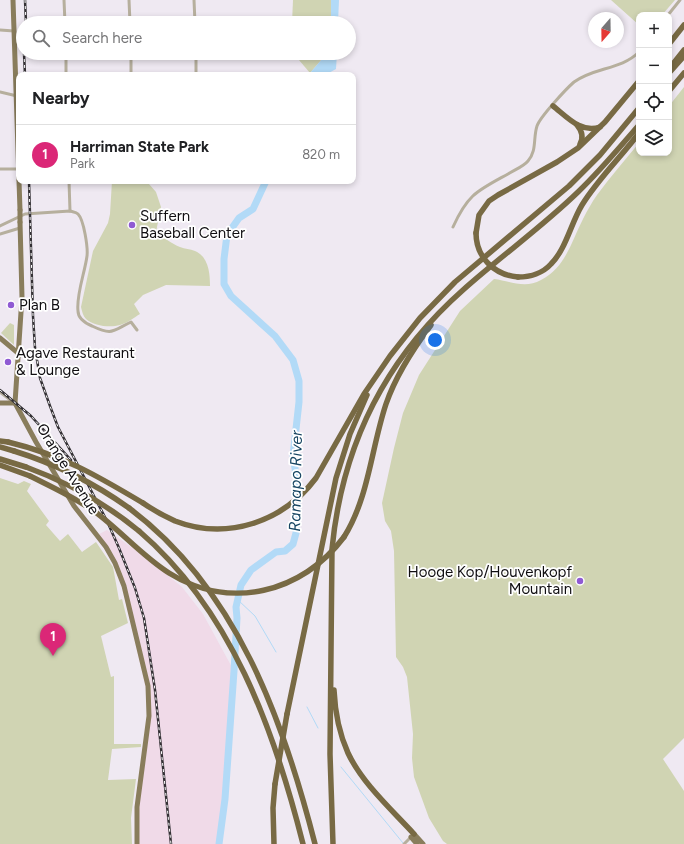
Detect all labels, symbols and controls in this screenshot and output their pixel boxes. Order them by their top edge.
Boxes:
north arrow [588,12,624,48]
map controls [636,12,672,156]
button: + [636,12,672,48]
search box [16,16,356,60]
icon: search [30,27,52,49]
text: Search here [62,29,142,47]
button: − [636,48,672,84]
button: locate [636,84,672,120]
text: Nearby [32,88,90,108]
button: layers [636,120,672,156]
text: Harriman State Park [70,138,209,156]
text: 1 [42,147,48,162]
text: 820 m [302,147,340,162]
text: Park [70,156,95,171]
place label: Suffern Baseball Center [140,207,245,242]
marker: Suffern Baseball Center [127,220,137,230]
place label: Plan B [19,296,60,314]
marker: Plan B [6,300,16,310]
your location [425,330,445,350]
place label: Agave Restaurant & Lounge [16,344,135,379]
marker: Agave Restaurant & Lounge [3,357,13,367]
street label: Orange Avenue [33,420,103,518]
water label: Ramapo River [285,430,306,532]
place label: Hooge Kop/Houvenkopf Mountain [407,563,572,598]
marker: Hooge Kop/Houvenkopf Mountain [575,576,585,586]
pin: 1 [40,623,66,656]

